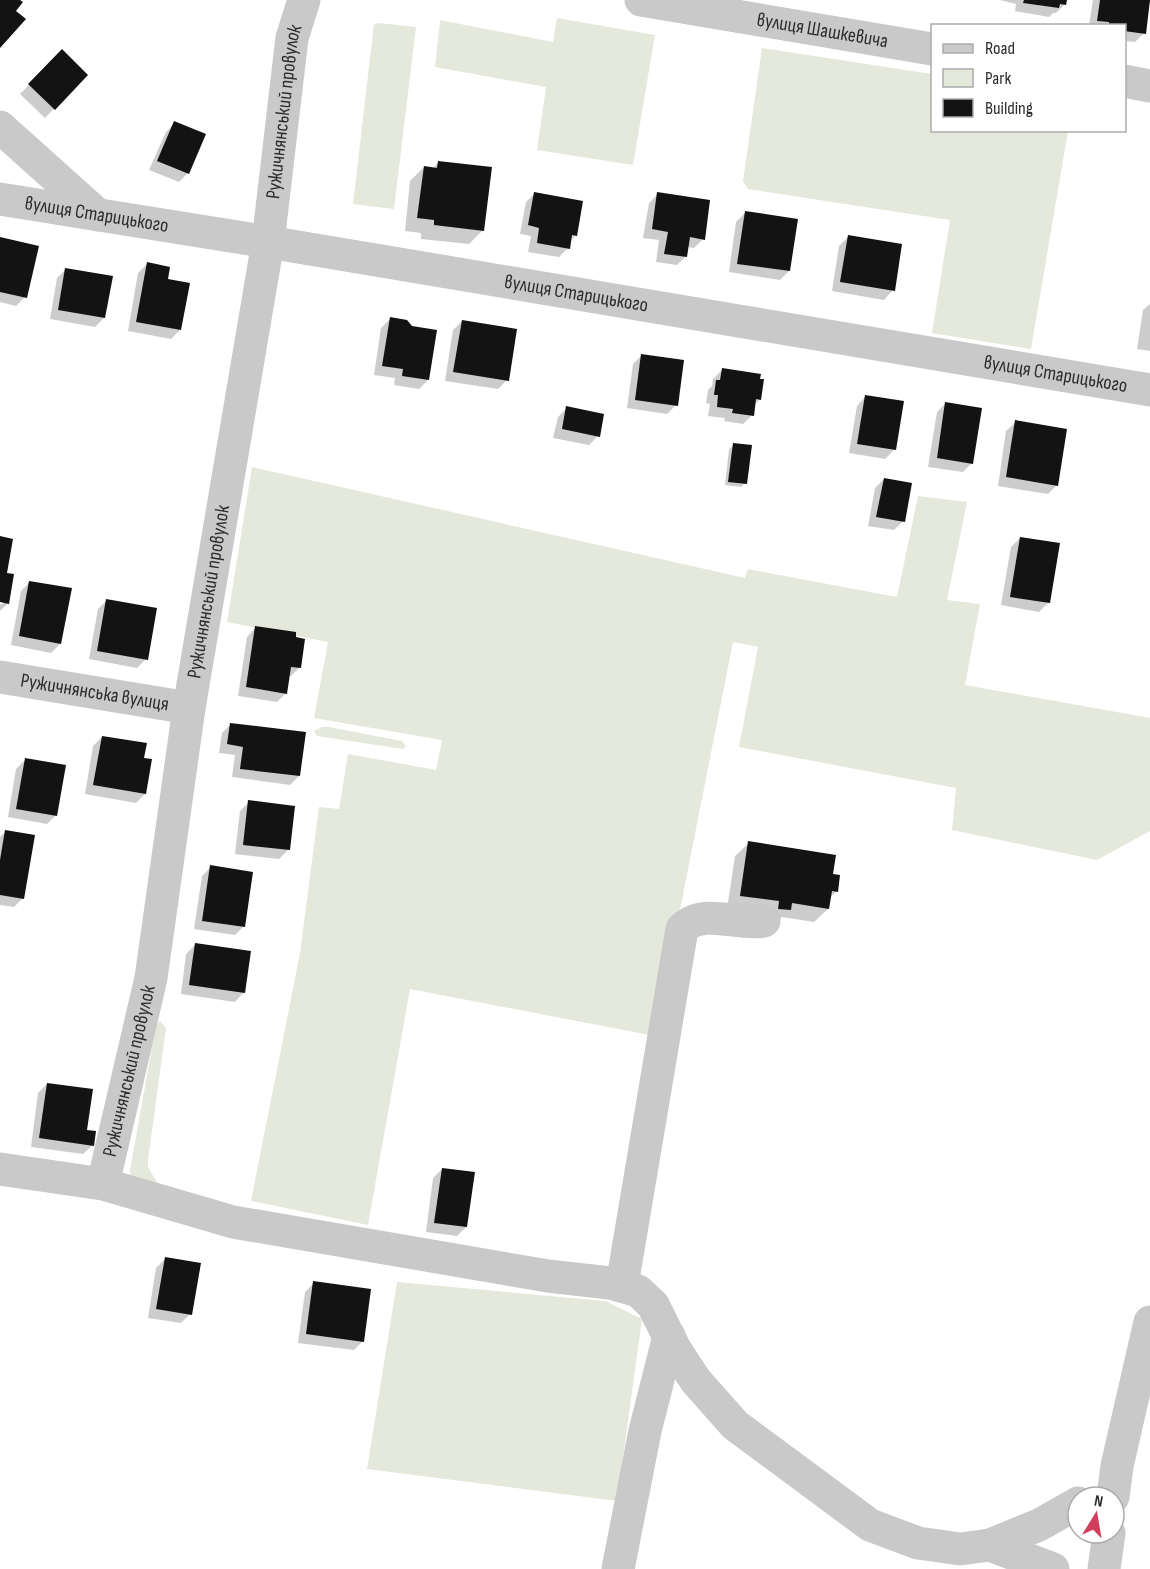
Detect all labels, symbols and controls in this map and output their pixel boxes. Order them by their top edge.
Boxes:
street label: вулиця Шашкевича [755,8,890,53]
street label: Ружичнянський провулок [261,21,308,200]
legend [931,24,1126,132]
text: Road [985,38,1015,59]
text: Park [985,68,1011,89]
text: Building [985,98,1033,119]
street label: вулиця Старицького [23,191,170,238]
street label: вулиця Старицького [503,270,650,318]
street label: вулиця Старицького [982,350,1129,398]
street label: Ружичнянський провулок [182,503,235,680]
street label: Ружичнянська вулиця [19,669,171,717]
street label: Ружичнянський провулок [98,982,161,1159]
north arrow [1066,1485,1126,1545]
text: N [1093,1492,1105,1512]

